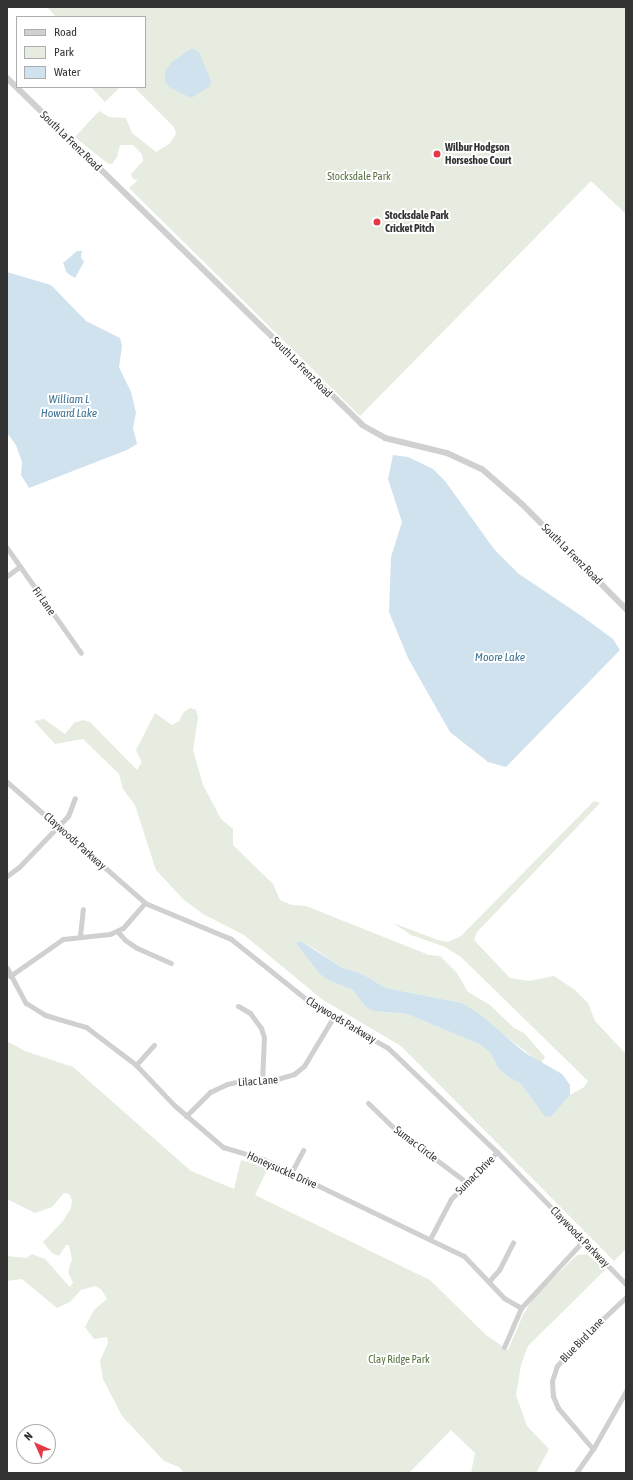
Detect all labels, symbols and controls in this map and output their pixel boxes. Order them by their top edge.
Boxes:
legend [16,16,146,88]
text: Road [54,25,77,39]
text: Park [54,45,74,59]
text: Water [54,65,80,79]
street label: South La Frenz Road [38,108,104,174]
place label: Wilbur Hodgson Horseshoe Court [445,141,511,167]
marker: Wilbur Hodgson Horseshoe Court [432,149,442,159]
park label: Stocksdale Park [327,169,391,183]
place label: Stocksdale Park Cricket Pitch [385,209,449,235]
marker: Stocksdale Park Cricket Pitch [372,217,382,227]
street label: South La Frenz Road [269,334,335,400]
water label: William L Howard Lake [41,393,97,421]
street label: South La Frenz Road [539,521,605,587]
street label: Fir Lane [30,584,58,618]
water label: Moore Lake [475,651,525,665]
street label: Claywoods Parkway [41,810,109,872]
street label: Claywoods Parkway [304,994,378,1046]
street label: Lilac Lane [238,1073,278,1089]
street label: Sumac Circle [392,1123,440,1165]
street label: Honeysuckle Drive [245,1149,319,1191]
street label: Sumac Drive [453,1153,497,1197]
street label: Claywoods Parkway [548,1204,612,1270]
street label: Blue Bird Lane [557,1315,607,1365]
park label: Clay Ridge Park [368,1352,430,1366]
north arrow [16,1424,56,1464]
text: N [22,1430,35,1443]

